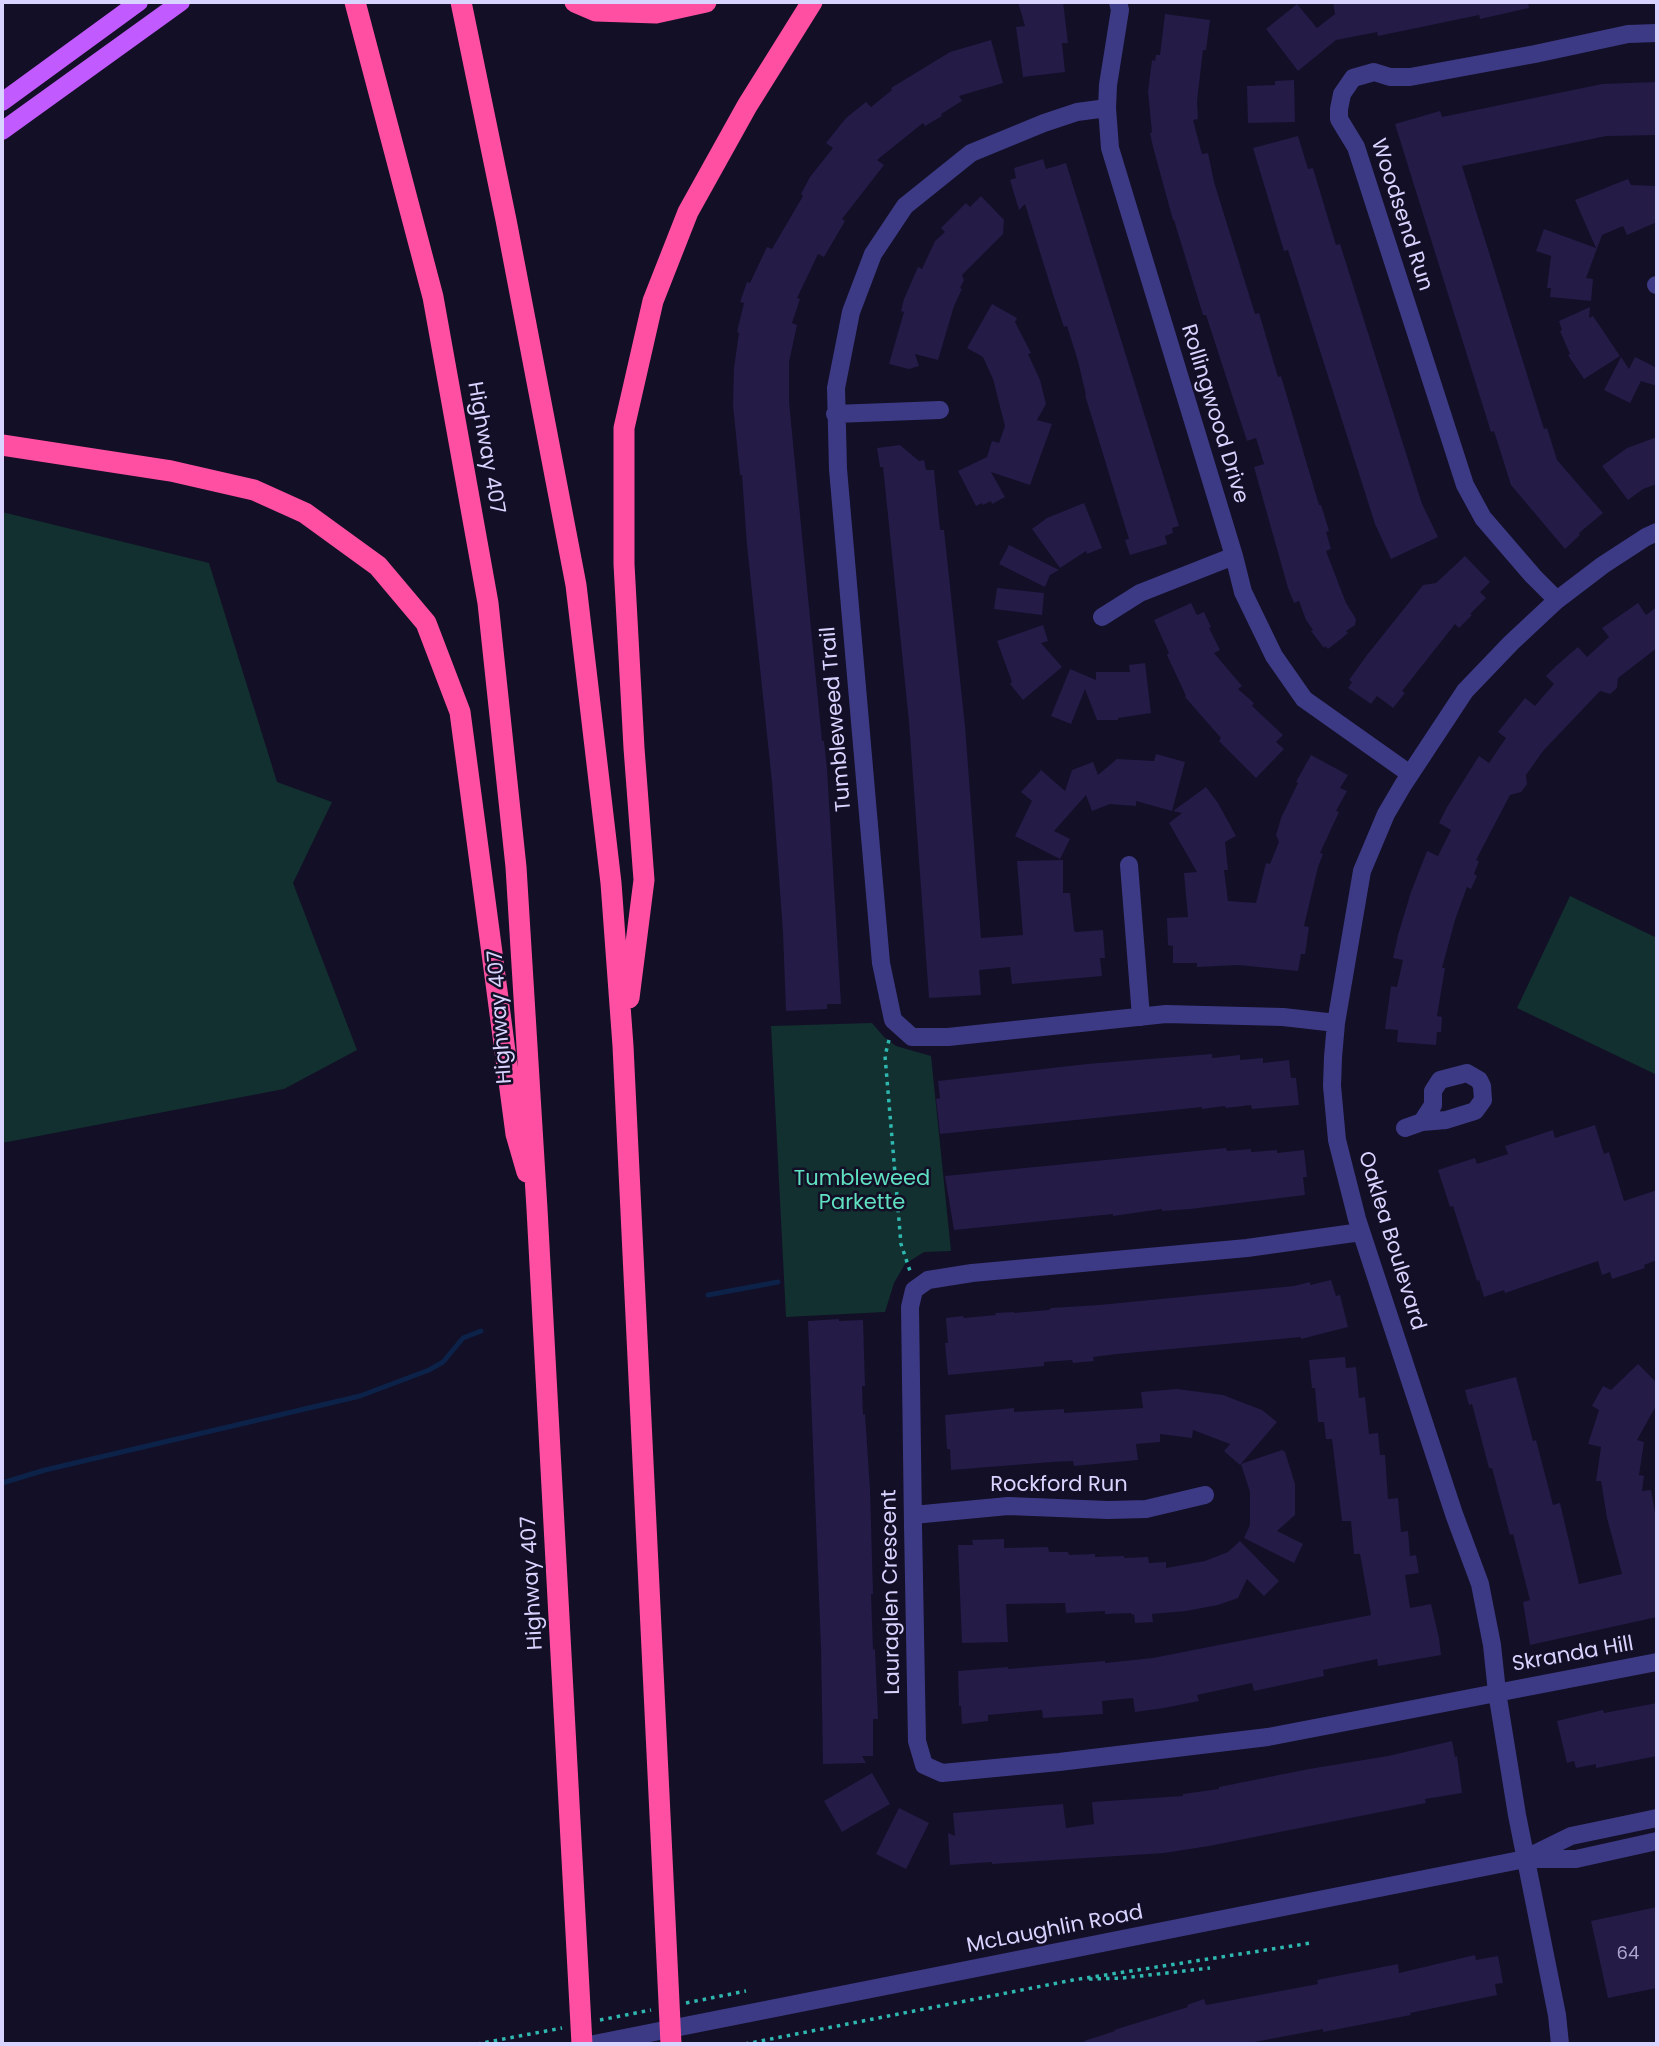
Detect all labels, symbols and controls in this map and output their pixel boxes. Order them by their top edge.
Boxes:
street label: Woodsend Run [1365,136,1437,294]
street label: Rollingwood Drive [1175,321,1253,507]
street label: Highway 407 [461,380,509,516]
street label: Tumbleweed Trail [816,625,858,813]
street label: Highway 407 [484,949,518,1085]
street label: Oaklea Boulevard [1352,1149,1430,1333]
park label: Tumbleweed Parkette [794,1167,930,1217]
street label: Rockford Run [990,1473,1128,1499]
street label: Lauraglen Crescent [878,1489,906,1695]
street label: Highway 407 [517,1515,549,1651]
street label: Skranda Hill [1510,1632,1636,1678]
street label: McLaughlin Road [965,1901,1145,1959]
house number: 64 [1617,1943,1639,1965]

